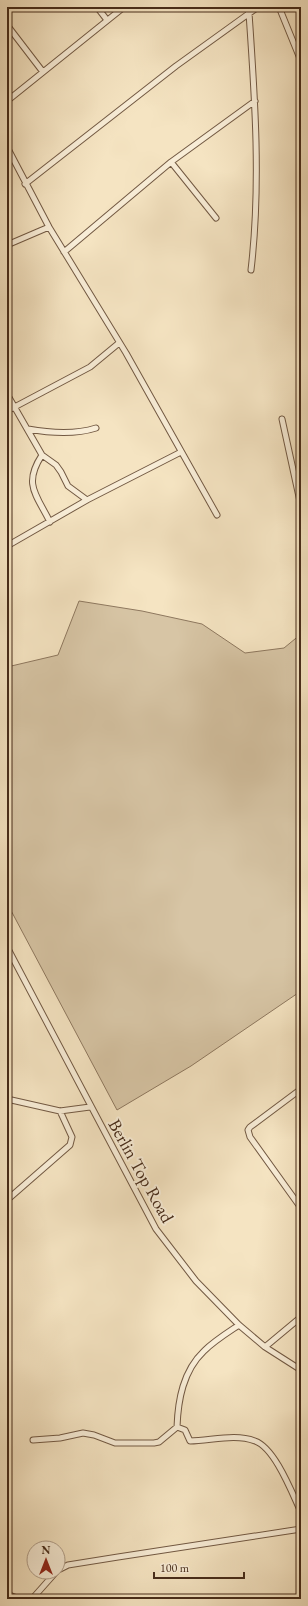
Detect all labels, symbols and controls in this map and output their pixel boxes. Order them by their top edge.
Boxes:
street label: Berlin Top Road [103,1115,180,1227]
north arrow [26,1540,66,1580]
text: N [42,1543,51,1557]
scale bar [154,1554,244,1580]
text: 100 m [160,1560,190,1576]

